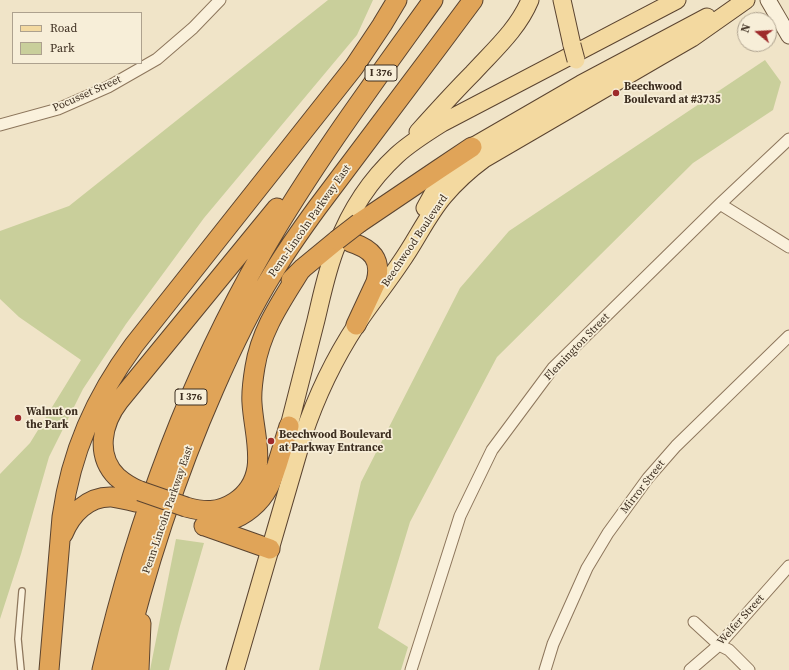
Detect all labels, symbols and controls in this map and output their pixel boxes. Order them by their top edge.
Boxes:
legend [12,12,142,64]
north arrow [737,12,777,52]
text: Road [50,20,77,36]
text: N [738,22,754,35]
text: Park [50,40,75,56]
road number: I 376 [365,65,397,81]
street label: Pocusset Street [51,73,123,115]
place label: Beechwood Boulevard at #3735 [624,80,721,106]
marker: Beechwood Boulevard at #3735 [611,88,621,98]
street label: Penn-Lincoln Parkway East [266,162,354,280]
street label: Beechwood Boulevard [379,192,451,290]
street label: Flemington Street [542,311,612,383]
road number: I 376 [175,389,207,405]
place label: Walnut on the Park [26,405,78,431]
marker: Walnut on the Park [13,413,23,423]
place label: Beechwood Boulevard at Parkway Entrance [279,428,392,454]
marker: Beechwood Boulevard at Parkway Entrance [266,436,276,446]
street label: Penn-Lincoln Parkway East [140,445,196,575]
street label: Mirror Street [618,458,668,516]
street label: Welfer Street [715,592,767,648]

